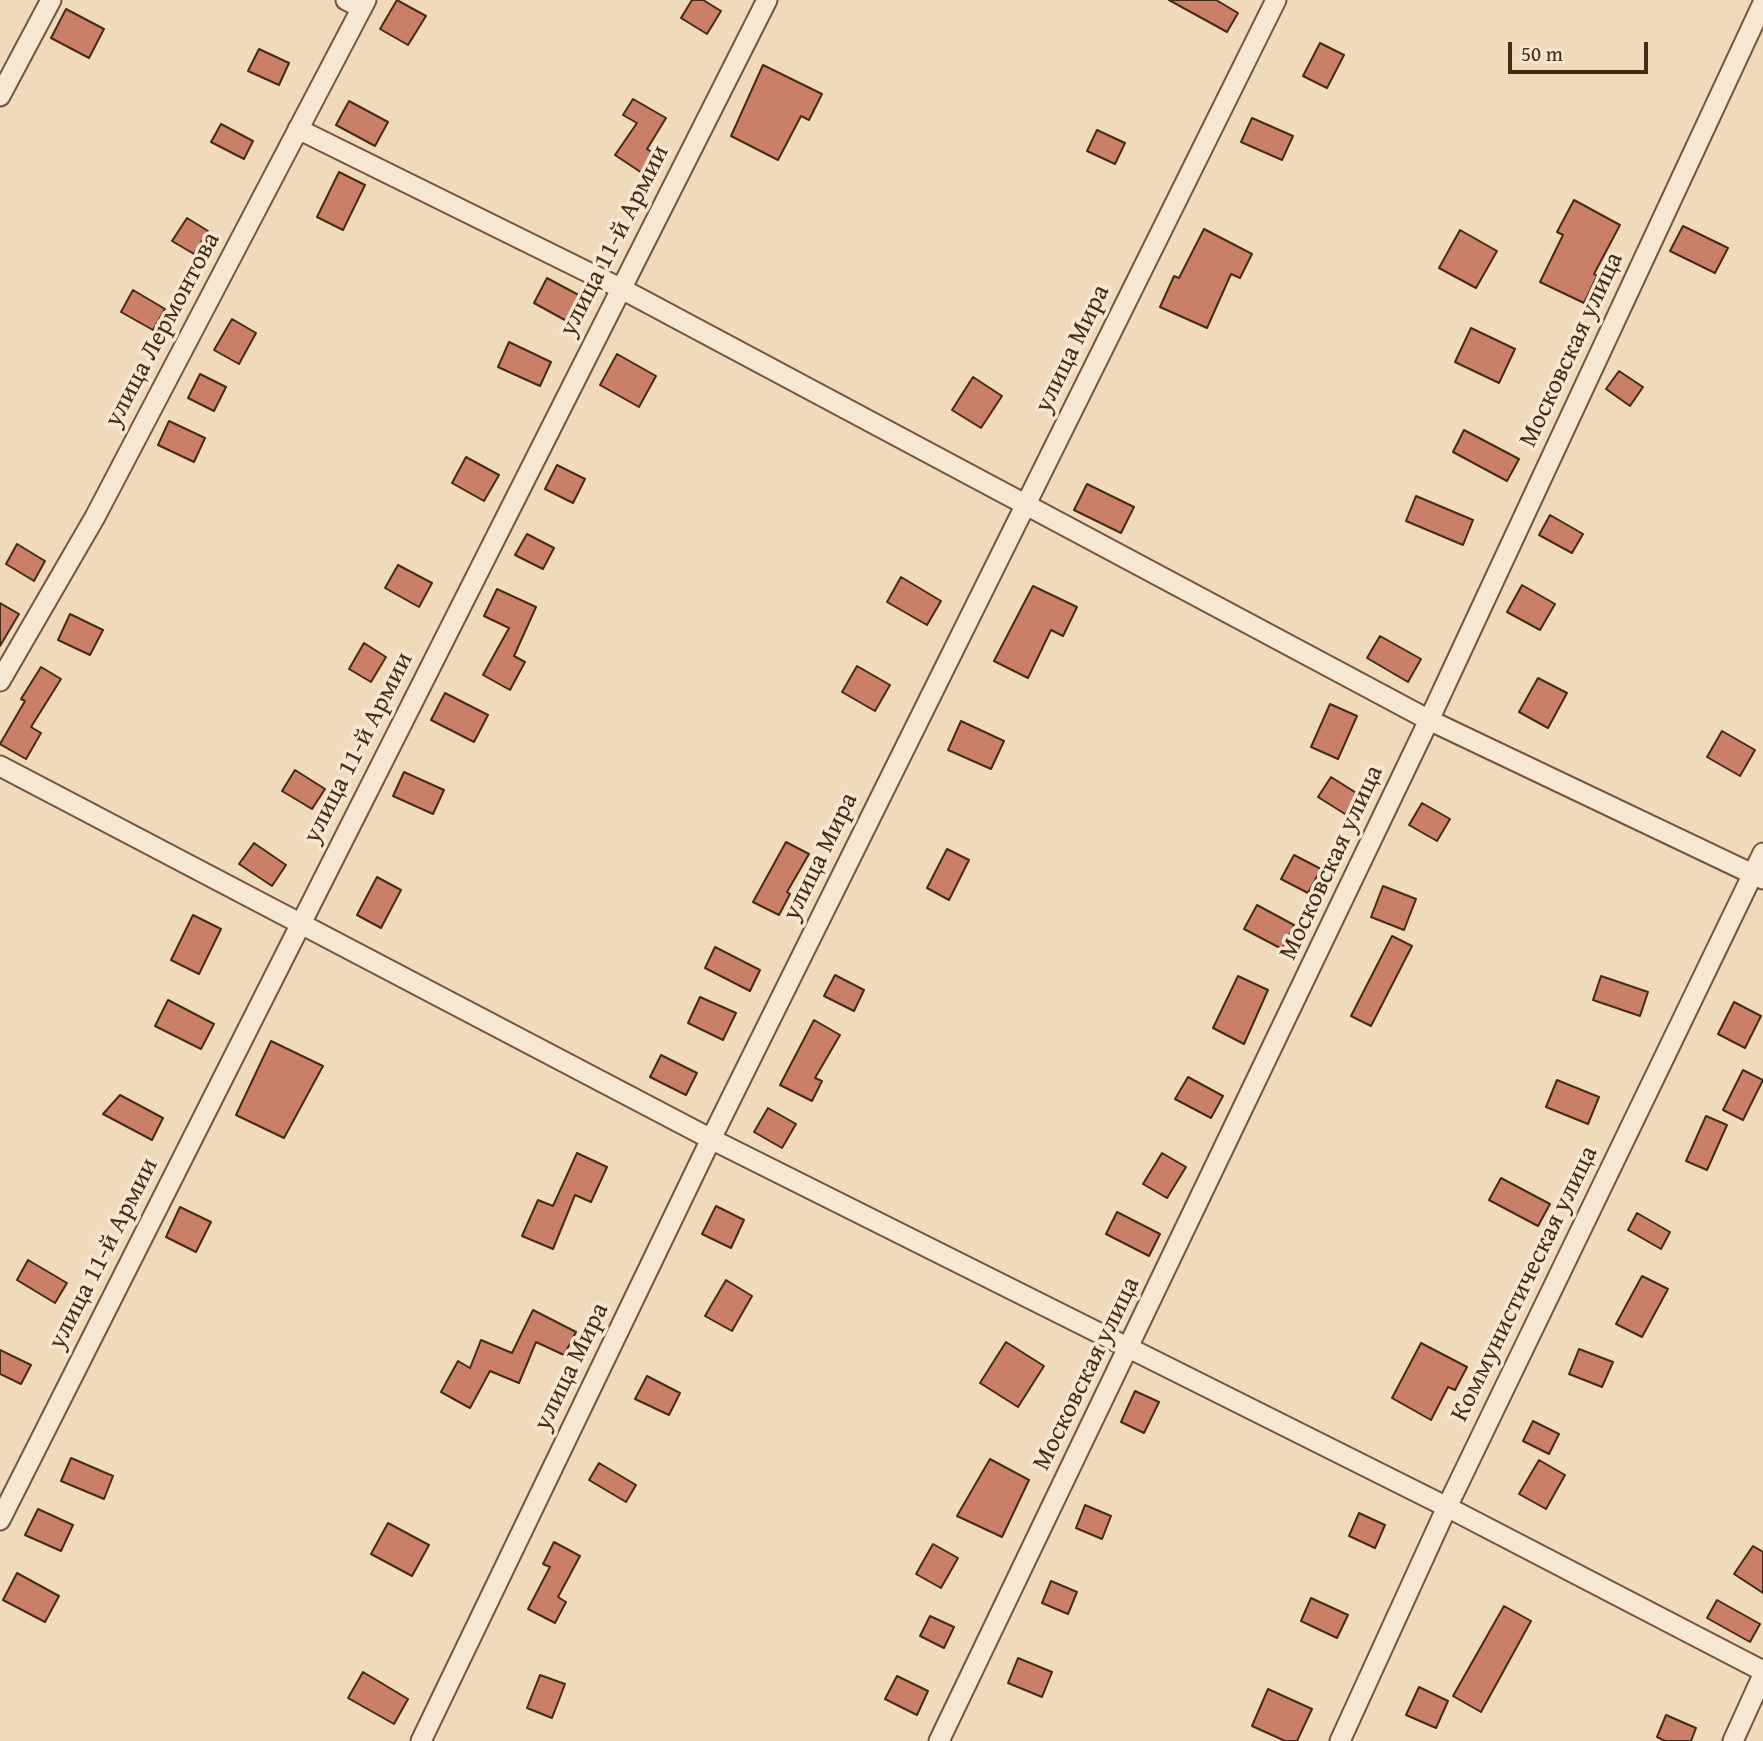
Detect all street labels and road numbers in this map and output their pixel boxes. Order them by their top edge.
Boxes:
street label: улица 11-й Армии [553,140,677,342]
street label: улица Лермонтова [98,227,228,433]
street label: Московская улица [1513,248,1631,452]
street label: улица Мира [1029,280,1117,418]
street label: улица 11-й Армии [297,647,421,849]
street label: Московская улица [1273,761,1391,965]
street label: улица Мира [777,788,865,926]
street label: Коммунистическая улица [1445,1141,1605,1427]
street label: улица 11-й Армии [42,1153,166,1355]
street label: Московская улица [1027,1272,1147,1476]
street label: улица Мира [528,1298,616,1436]

